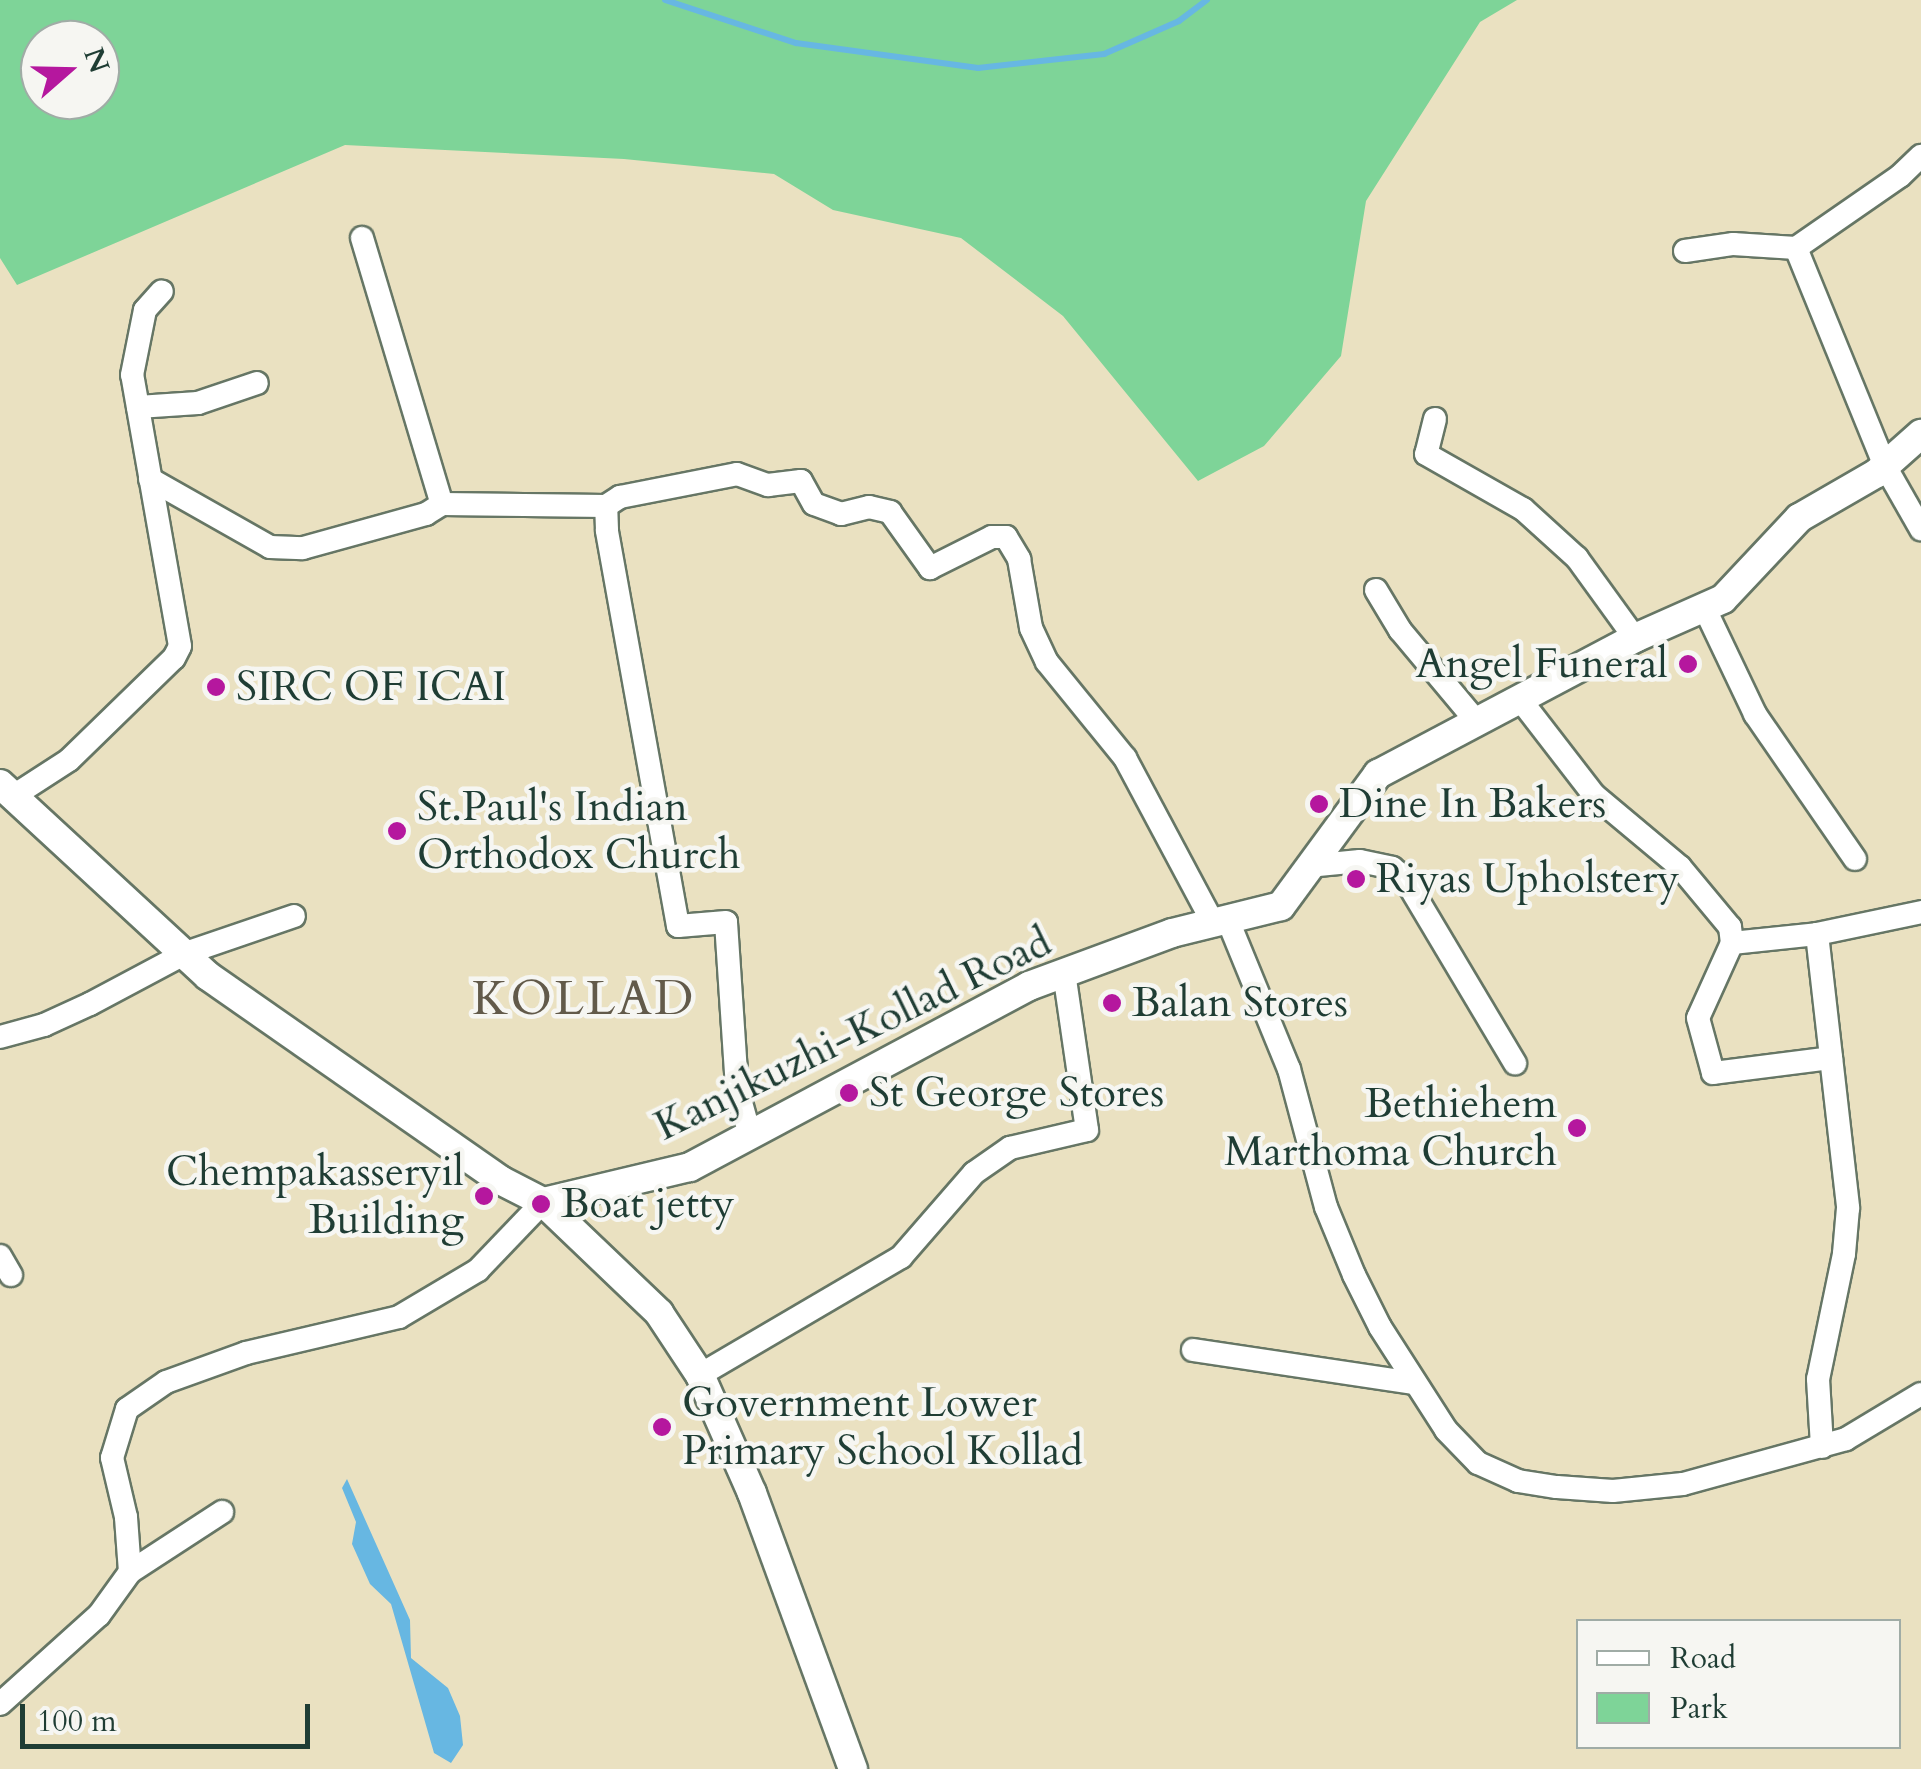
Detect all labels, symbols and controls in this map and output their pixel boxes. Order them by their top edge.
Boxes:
north arrow [20,20,120,120]
text: N [74,43,118,78]
place label: Angel Funeral [1416,639,1668,689]
marker: Angel Funeral [1677,653,1699,675]
place label: SIRC OF ICAI [236,662,506,712]
marker: SIRC OF ICAI [205,676,227,698]
place label: Dine In Bakers [1339,779,1606,829]
place label: St.Paul's Indian Orthodox Church [417,782,741,880]
marker: Dine In Bakers [1308,793,1330,815]
marker: St.Paul's Indian Orthodox Church [386,820,408,842]
place label: Riyas Upholstery [1376,854,1680,904]
marker: Riyas Upholstery [1345,868,1367,890]
street label: Kanjikuzhi-Kollad Road [647,916,1059,1152]
district label: KOLLAD [472,970,696,1028]
place label: Balan Stores [1132,978,1348,1028]
marker: Balan Stores [1101,992,1123,1014]
place label: St George Stores [869,1068,1164,1118]
place label: Bethiehem Marthoma Church [1224,1079,1557,1178]
marker: St George Stores [838,1082,860,1104]
marker: Bethiehem Marthoma Church [1566,1117,1588,1139]
place label: Chempakasseryil Building [166,1147,464,1246]
place label: Boat jetty [561,1179,735,1229]
marker: Chempakasseryil Building [473,1185,495,1207]
marker: Boat jetty [530,1193,552,1215]
place label: Government Lower Primary School Kollad [682,1378,1083,1476]
marker: Government Lower Primary School Kollad [651,1416,673,1438]
legend [1576,1619,1901,1749]
text: Road [1670,1638,1736,1679]
scale bar [25,1684,315,1746]
text: Park [1670,1688,1728,1729]
text: 100 m [37,1701,117,1742]

